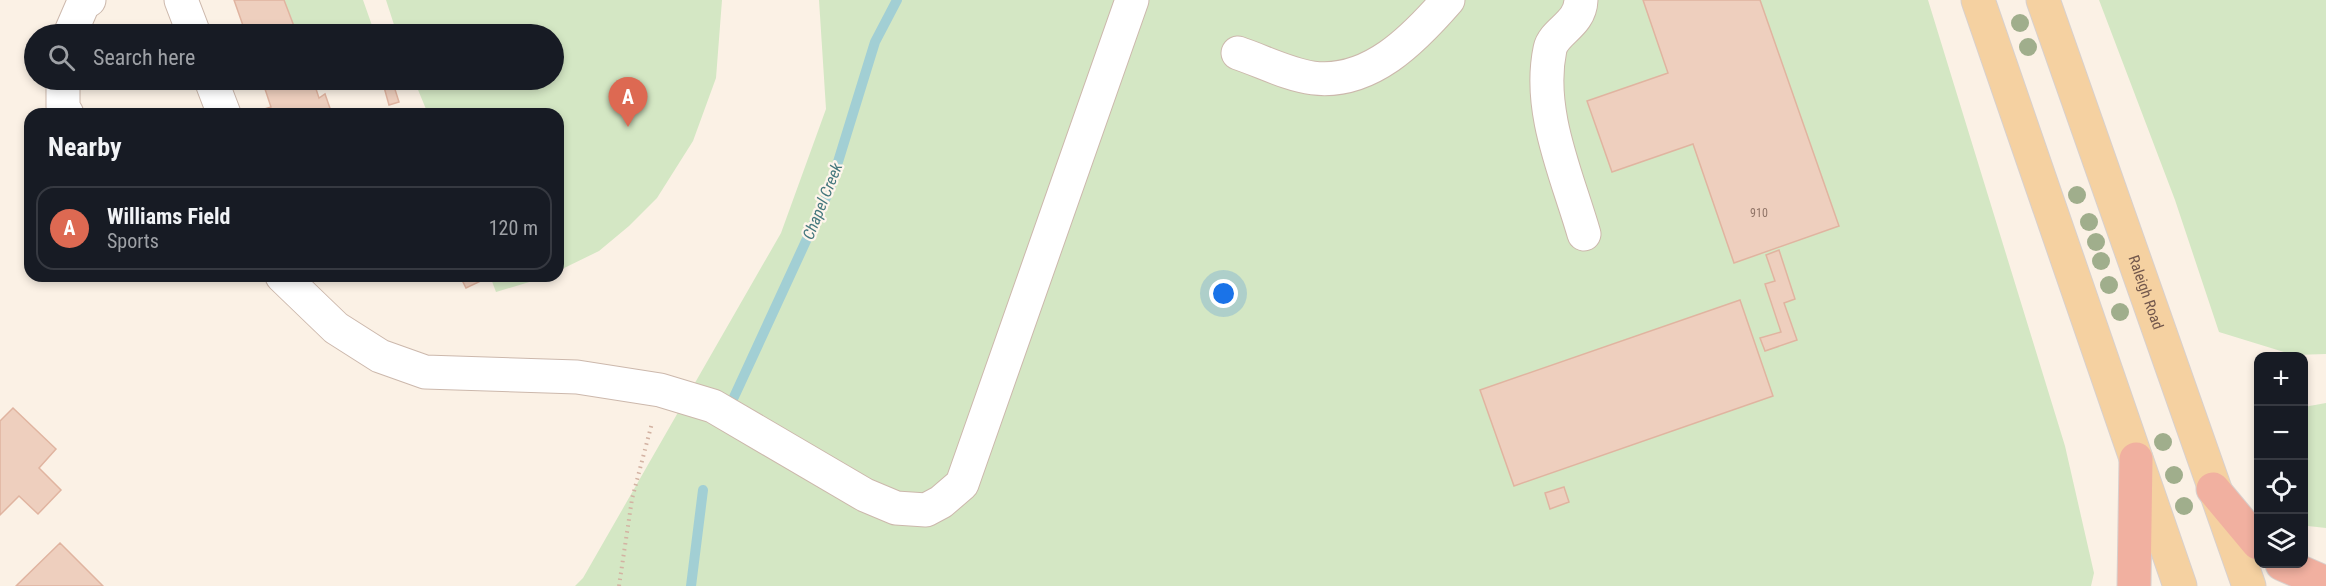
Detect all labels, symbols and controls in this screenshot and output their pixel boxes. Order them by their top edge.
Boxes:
search box [24,24,564,90]
icon: search [45,41,78,74]
text: Search here [93,45,195,70]
pin: A [608,78,648,127]
text: Nearby [48,132,122,162]
water label: Chapel Creek [799,159,847,242]
text: Williams Field [107,204,230,229]
house number: 910 [1750,206,1768,220]
text: A [64,216,75,240]
text: 120 m [489,216,538,240]
text: Sports [107,229,159,253]
street label: Raleigh Road [2124,253,2167,332]
your location [1209,279,1238,308]
map controls [2254,352,2308,568]
button: + [2254,352,2308,406]
button: − [2254,406,2308,460]
button: locate [2254,460,2308,514]
button: layers [2254,514,2308,568]

